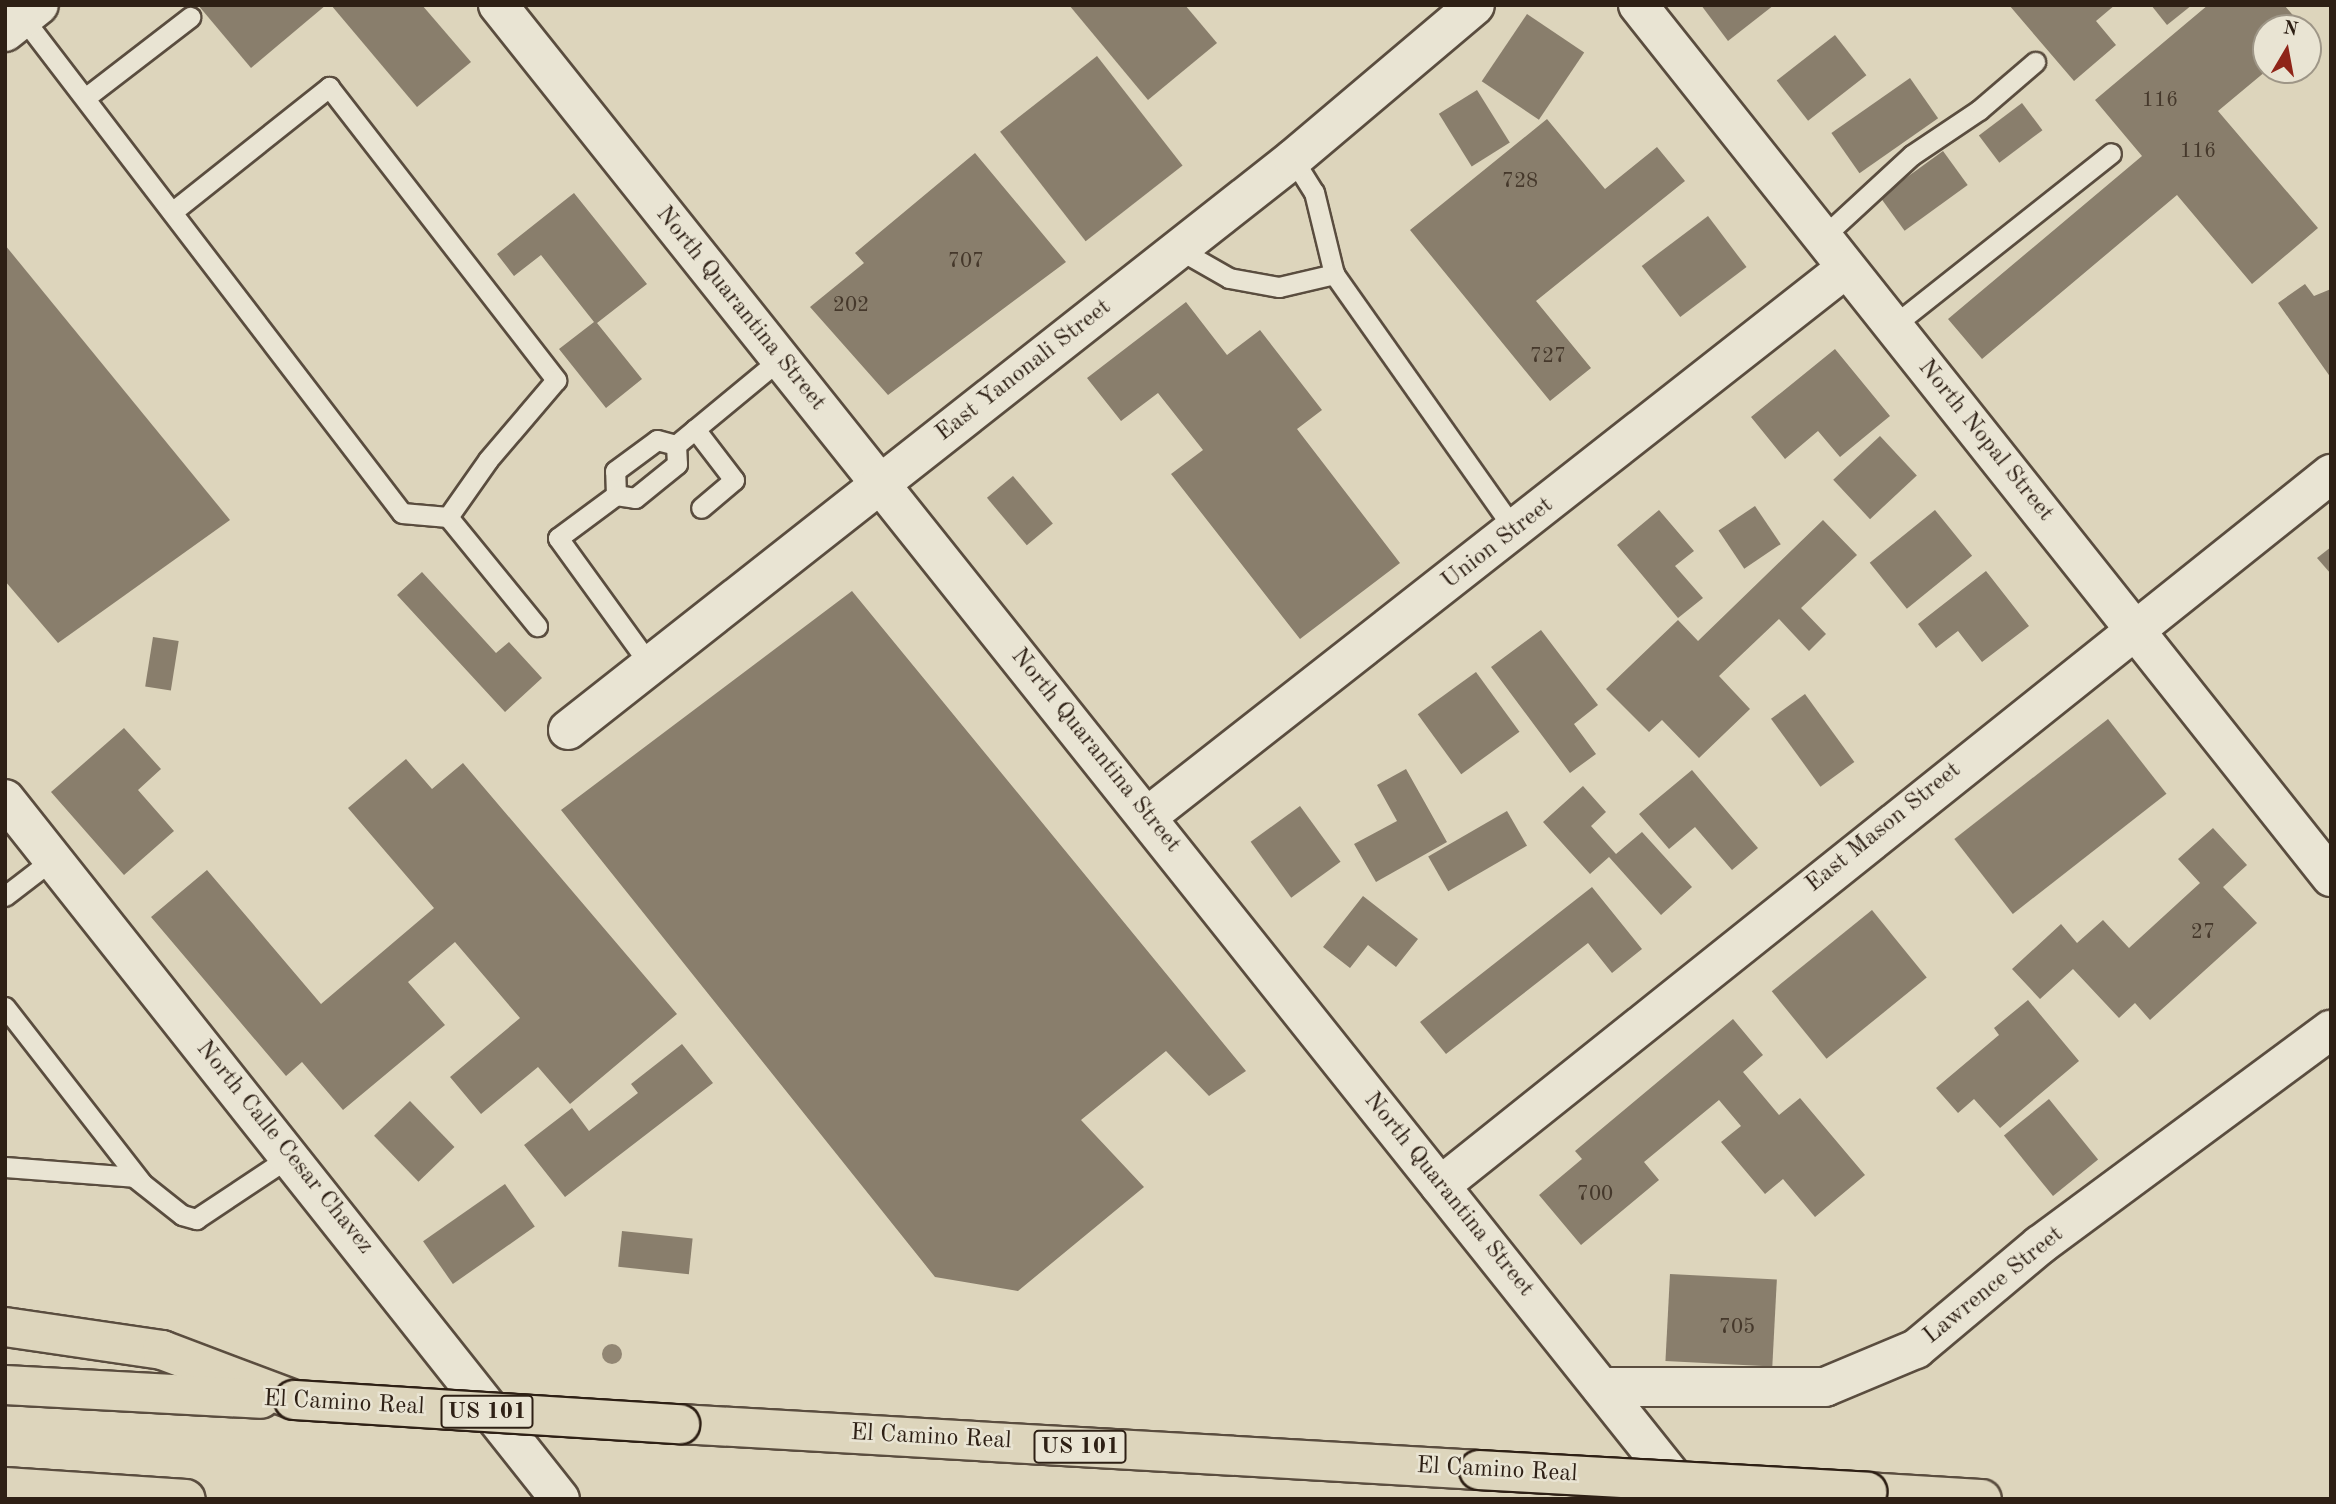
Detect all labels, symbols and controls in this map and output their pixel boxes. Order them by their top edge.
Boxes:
north arrow [2252,14,2322,84]
text: N [2282,19,2299,40]
house number: 116 [2142,88,2178,114]
house number: 116 [2180,139,2216,165]
house number: 728 [1502,169,1538,195]
street label: North Quarantina Street [649,201,831,417]
house number: 707 [948,249,984,275]
house number: 202 [833,293,869,319]
street label: East Yanonali Street [931,294,1117,448]
house number: 727 [1530,344,1566,370]
street label: North Nopal Street [1911,354,2059,528]
street label: Union Street [1437,492,1559,596]
street label: North Quarantina Street [1004,643,1186,859]
street label: East Mason Street [1801,757,1967,899]
house number: 27 [2191,920,2215,946]
street label: North Calle Cesar Chavez [189,1035,379,1261]
street label: North Quarantina Street [1357,1087,1539,1303]
house number: 700 [1577,1182,1613,1208]
street label: Lawrence Street [1918,1221,2070,1351]
house number: 705 [1719,1315,1755,1341]
street label: El Camino Real [263,1385,425,1423]
road number: US 101 [440,1392,534,1432]
street label: El Camino Real [850,1419,1012,1457]
road number: US 101 [1033,1428,1127,1466]
street label: El Camino Real [1416,1452,1578,1490]

